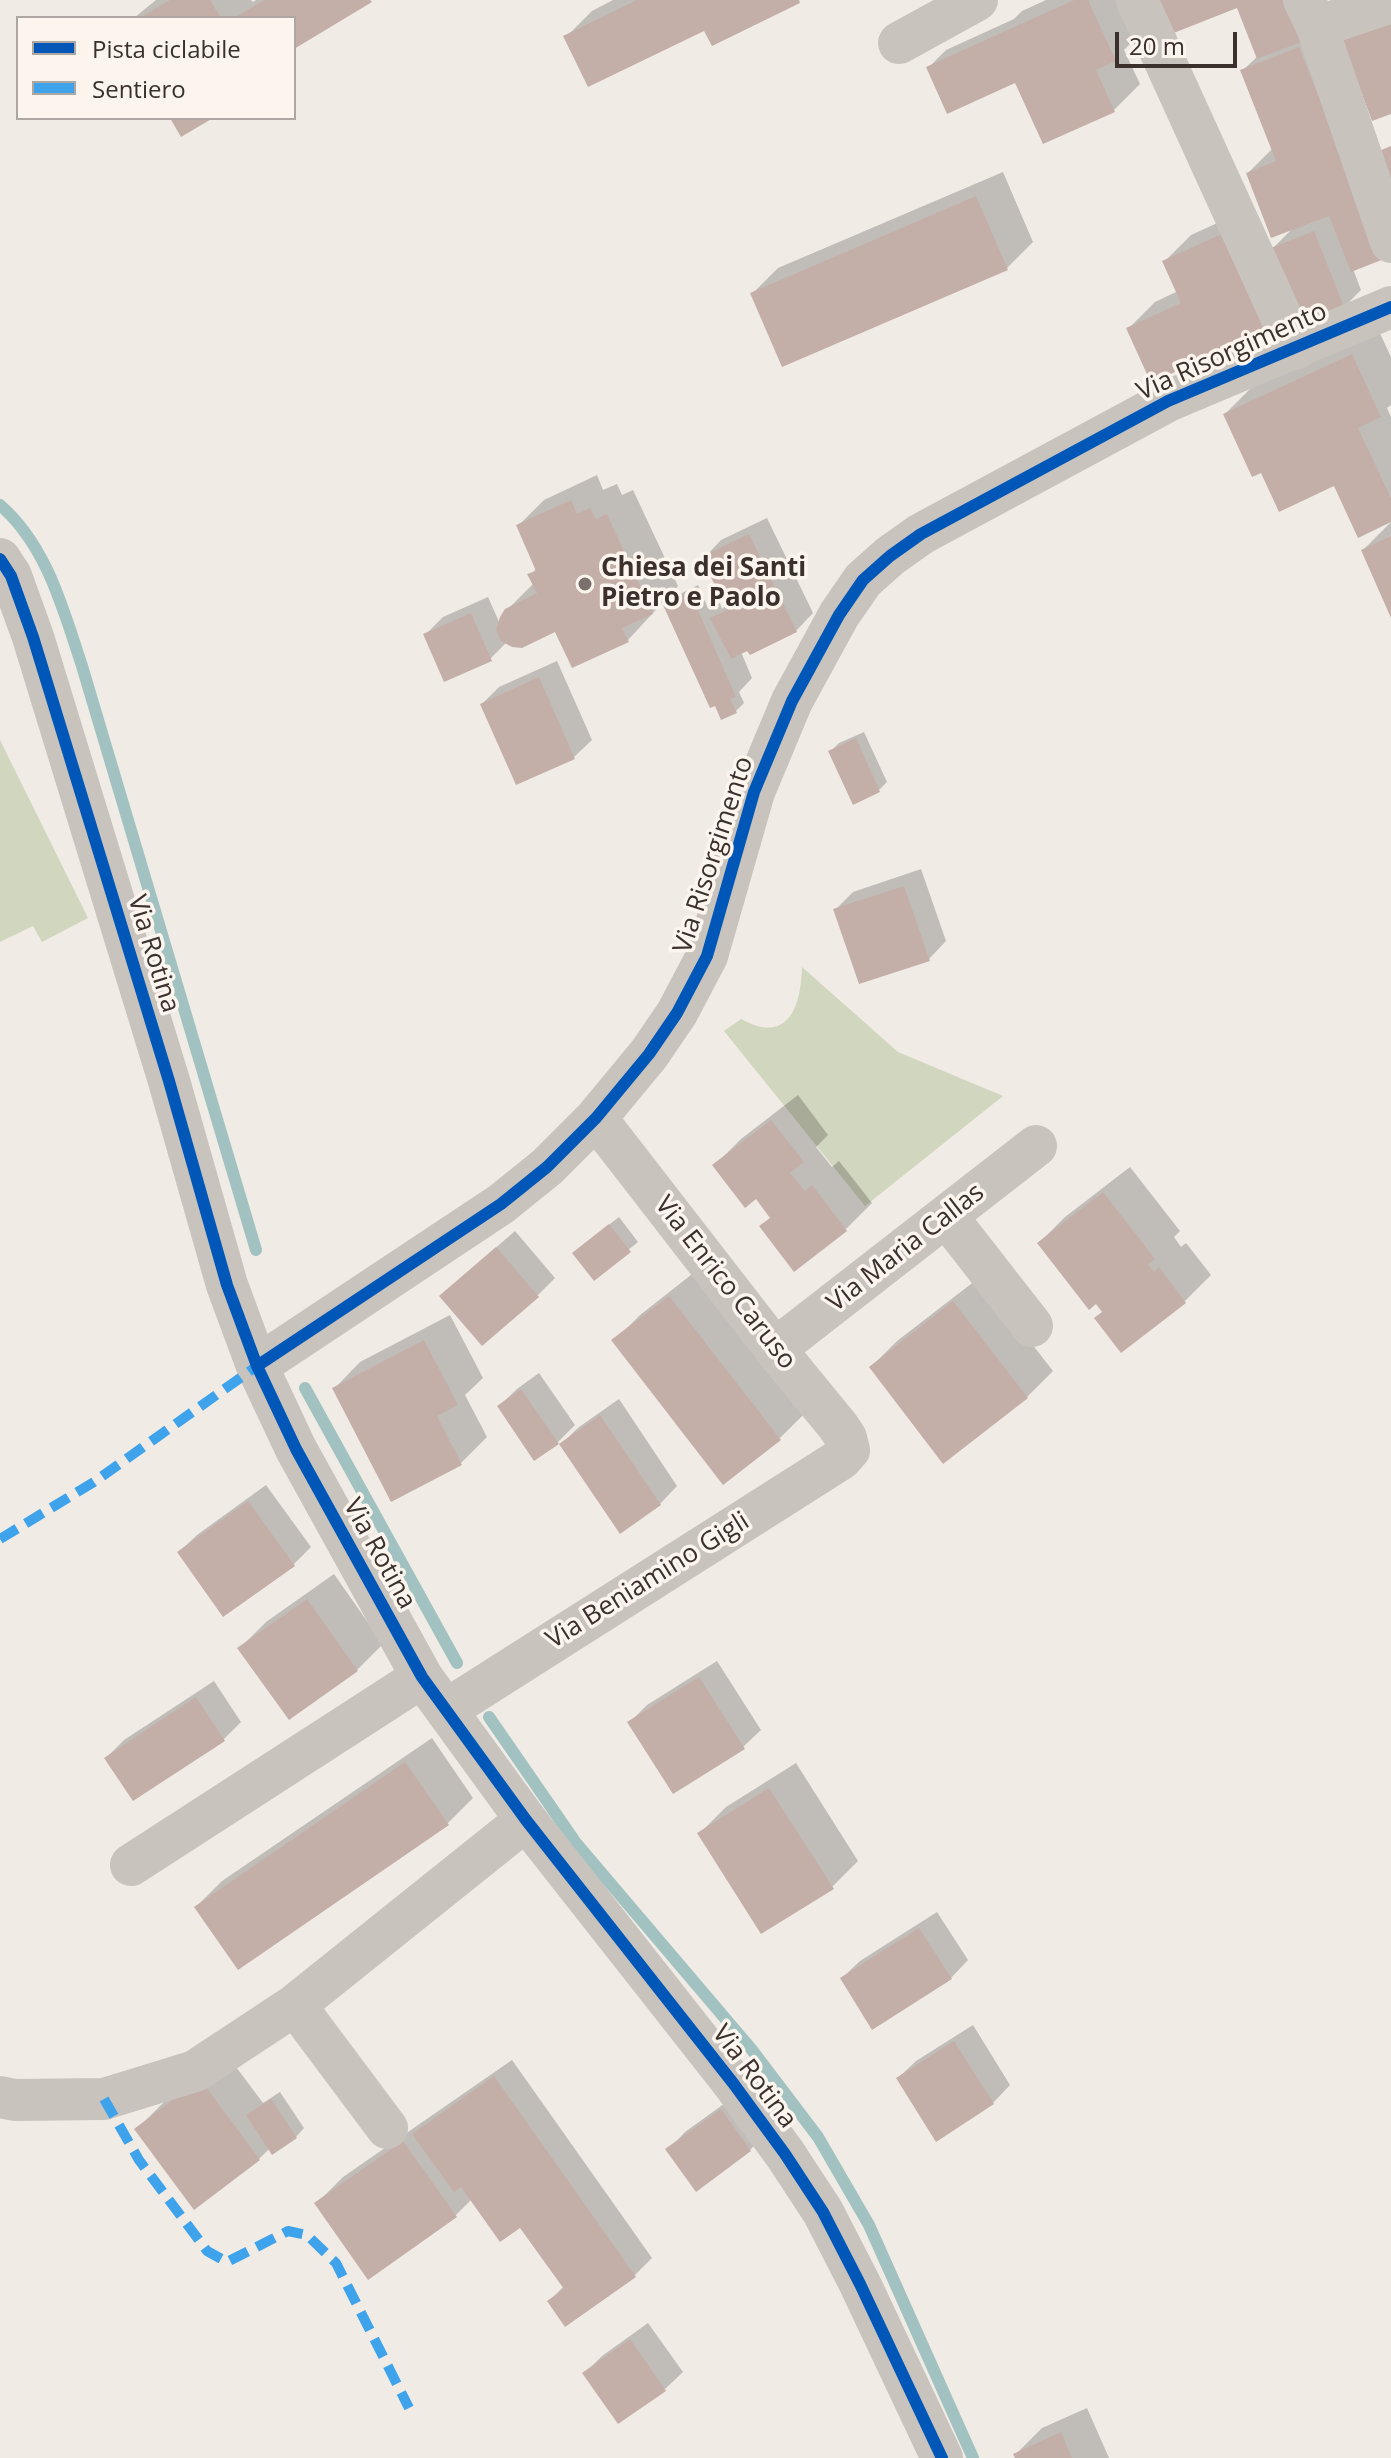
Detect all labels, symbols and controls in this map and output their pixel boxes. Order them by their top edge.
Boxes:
legend [16,16,296,120]
scale bar [1119,16,1241,66]
text: 20 m [1129,29,1185,62]
text: Pista ciclabile [92,32,241,65]
text: Sentiero [92,72,186,105]
street label: Via Risorgimento [1132,296,1332,408]
place label: Chiesa dei Santi Pietro e Paolo [601,553,806,614]
marker: Chiesa dei Santi Pietro e Paolo [576,575,594,593]
street label: Via Risorgimento [668,753,760,957]
street label: Via Rotina [120,891,186,1017]
street label: Via Maria Callas [821,1177,991,1319]
street label: Via Enrico Caruso [648,1190,802,1376]
street label: Via Rotina [336,1493,422,1615]
street label: Via Beniamino Gigli [541,1506,755,1656]
street label: Via Rotina [705,2019,803,2135]

